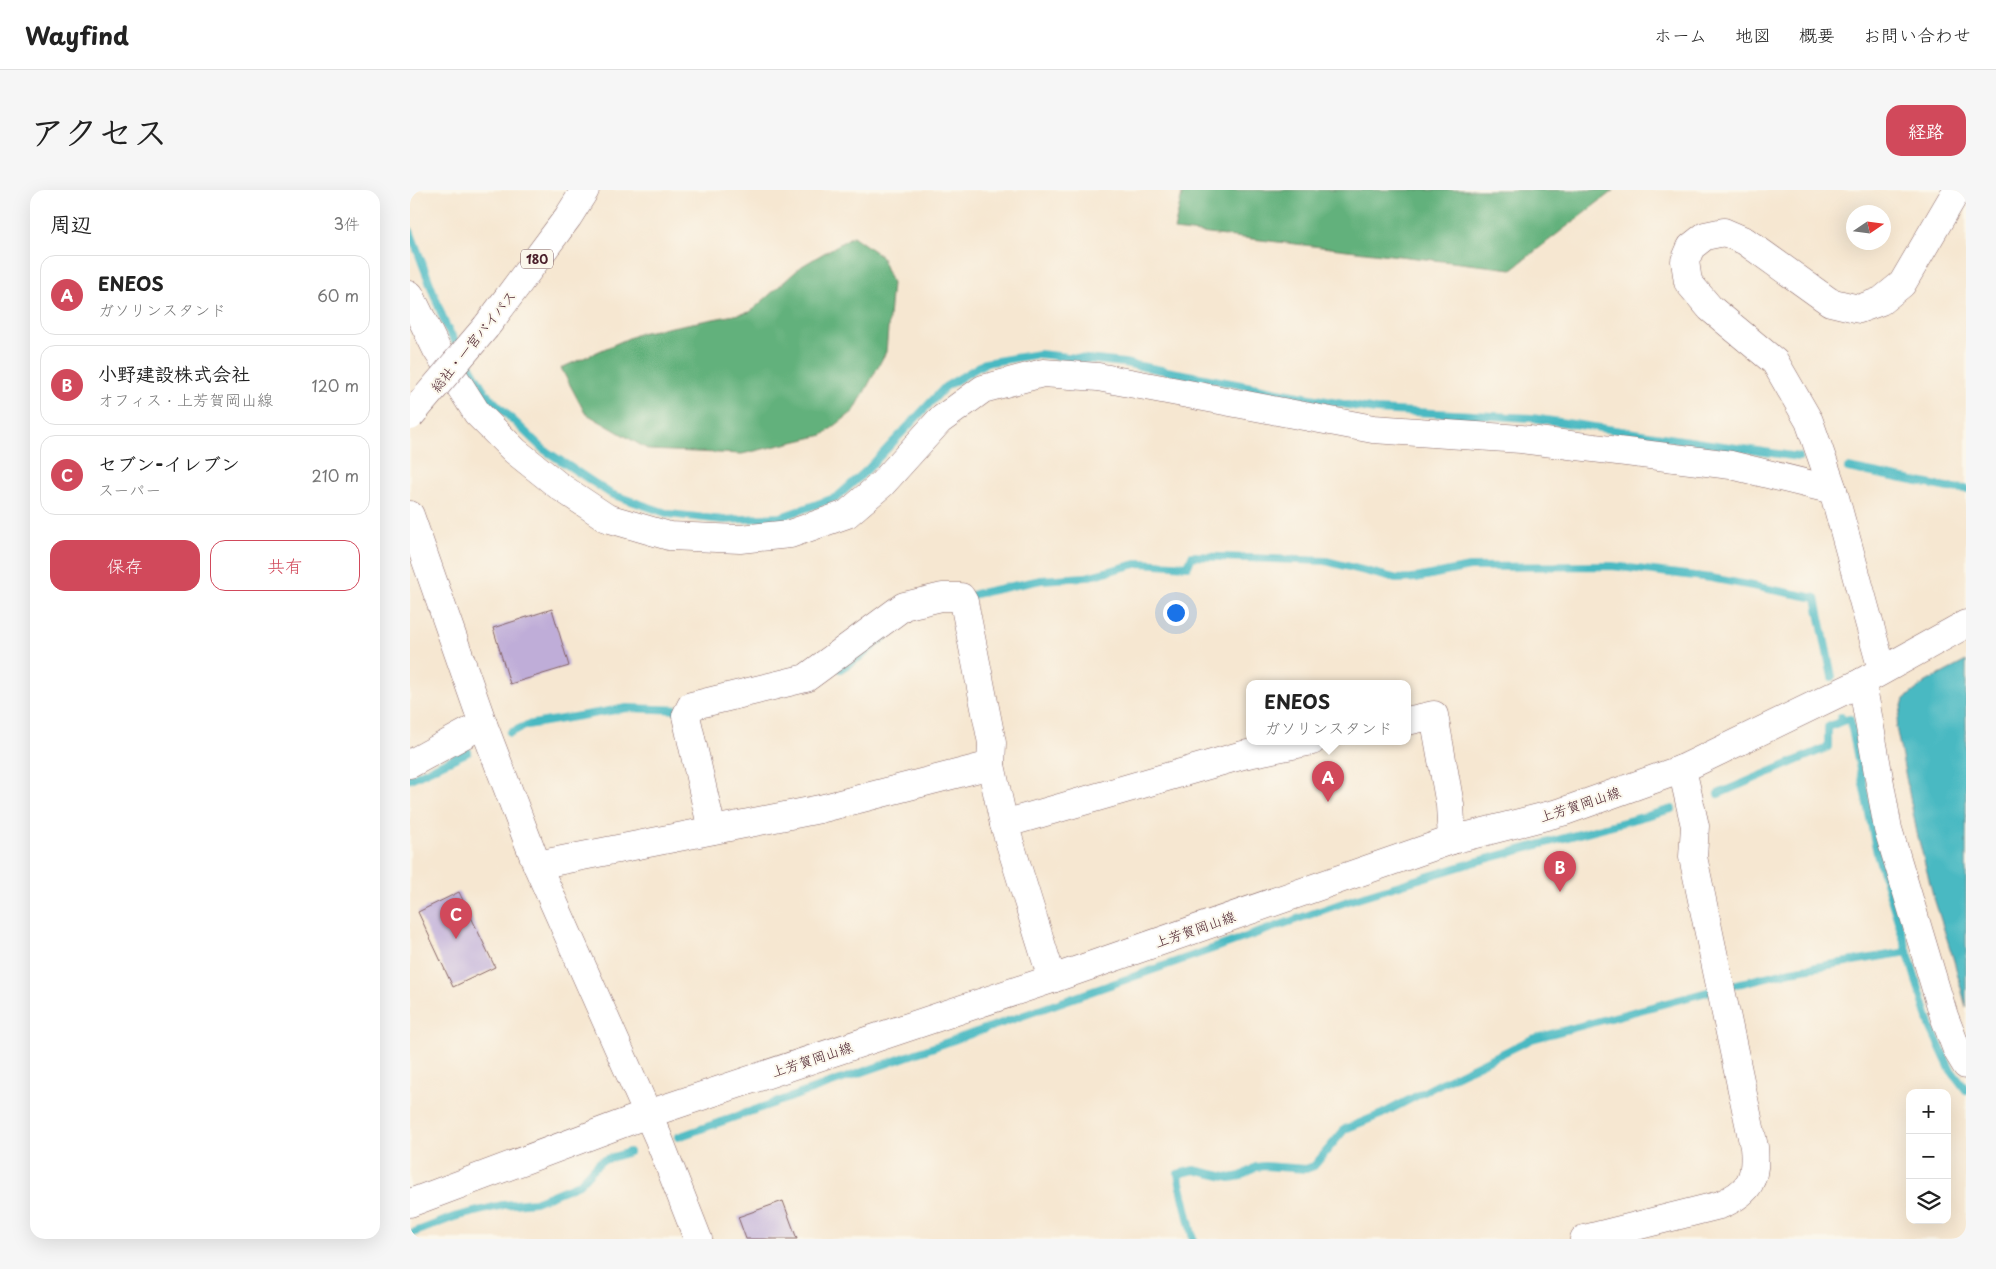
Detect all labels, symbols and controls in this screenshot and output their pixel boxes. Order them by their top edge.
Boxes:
text: Wayfind [25,17,129,53]
text: ホーム [1654,21,1707,48]
text: 地図 [1735,21,1771,48]
text: 概要 [1799,21,1835,48]
text: お問い合わせ [1863,21,1971,48]
text: アクセス [30,104,168,157]
button: 経路 [1886,105,1966,156]
north arrow [1846,205,1891,250]
text: 周辺 [50,207,92,239]
text: 3件 [333,211,360,235]
road number: 180 [521,250,553,268]
text: ENEOS [98,269,164,297]
text: A [61,283,73,307]
text: 60 m [317,283,359,307]
street label: 総社・一宮バイパス [425,286,521,396]
text: ガソリンスタンド [98,297,226,321]
text: 小野建設株式会社 [98,359,250,387]
text: B [62,373,72,397]
text: 120 m [312,373,359,397]
text: オフィス · 上芳賀岡山線 [98,387,273,411]
text: セブン-イレブン [98,449,240,477]
text: C [61,463,73,487]
text: 210 m [311,463,359,487]
text: スーパー [98,477,161,501]
button: 保存 [50,540,200,591]
button: 共有 [210,540,360,591]
your location [1163,600,1189,626]
popup [1246,680,1411,745]
text: ENEOS [1264,687,1330,715]
text: ガソリンスタンド [1264,715,1393,739]
pin: A [1312,761,1344,802]
street label: 上芳賀岡山線 [1537,781,1623,827]
pin: B [1544,851,1576,892]
pin: C [440,898,472,939]
street label: 上芳賀岡山線 [1152,905,1238,953]
street label: 上芳賀岡山線 [769,1036,855,1082]
map controls [1906,1089,1951,1224]
button: + [1906,1089,1951,1134]
button: − [1906,1134,1951,1179]
button: layers [1906,1179,1951,1224]

